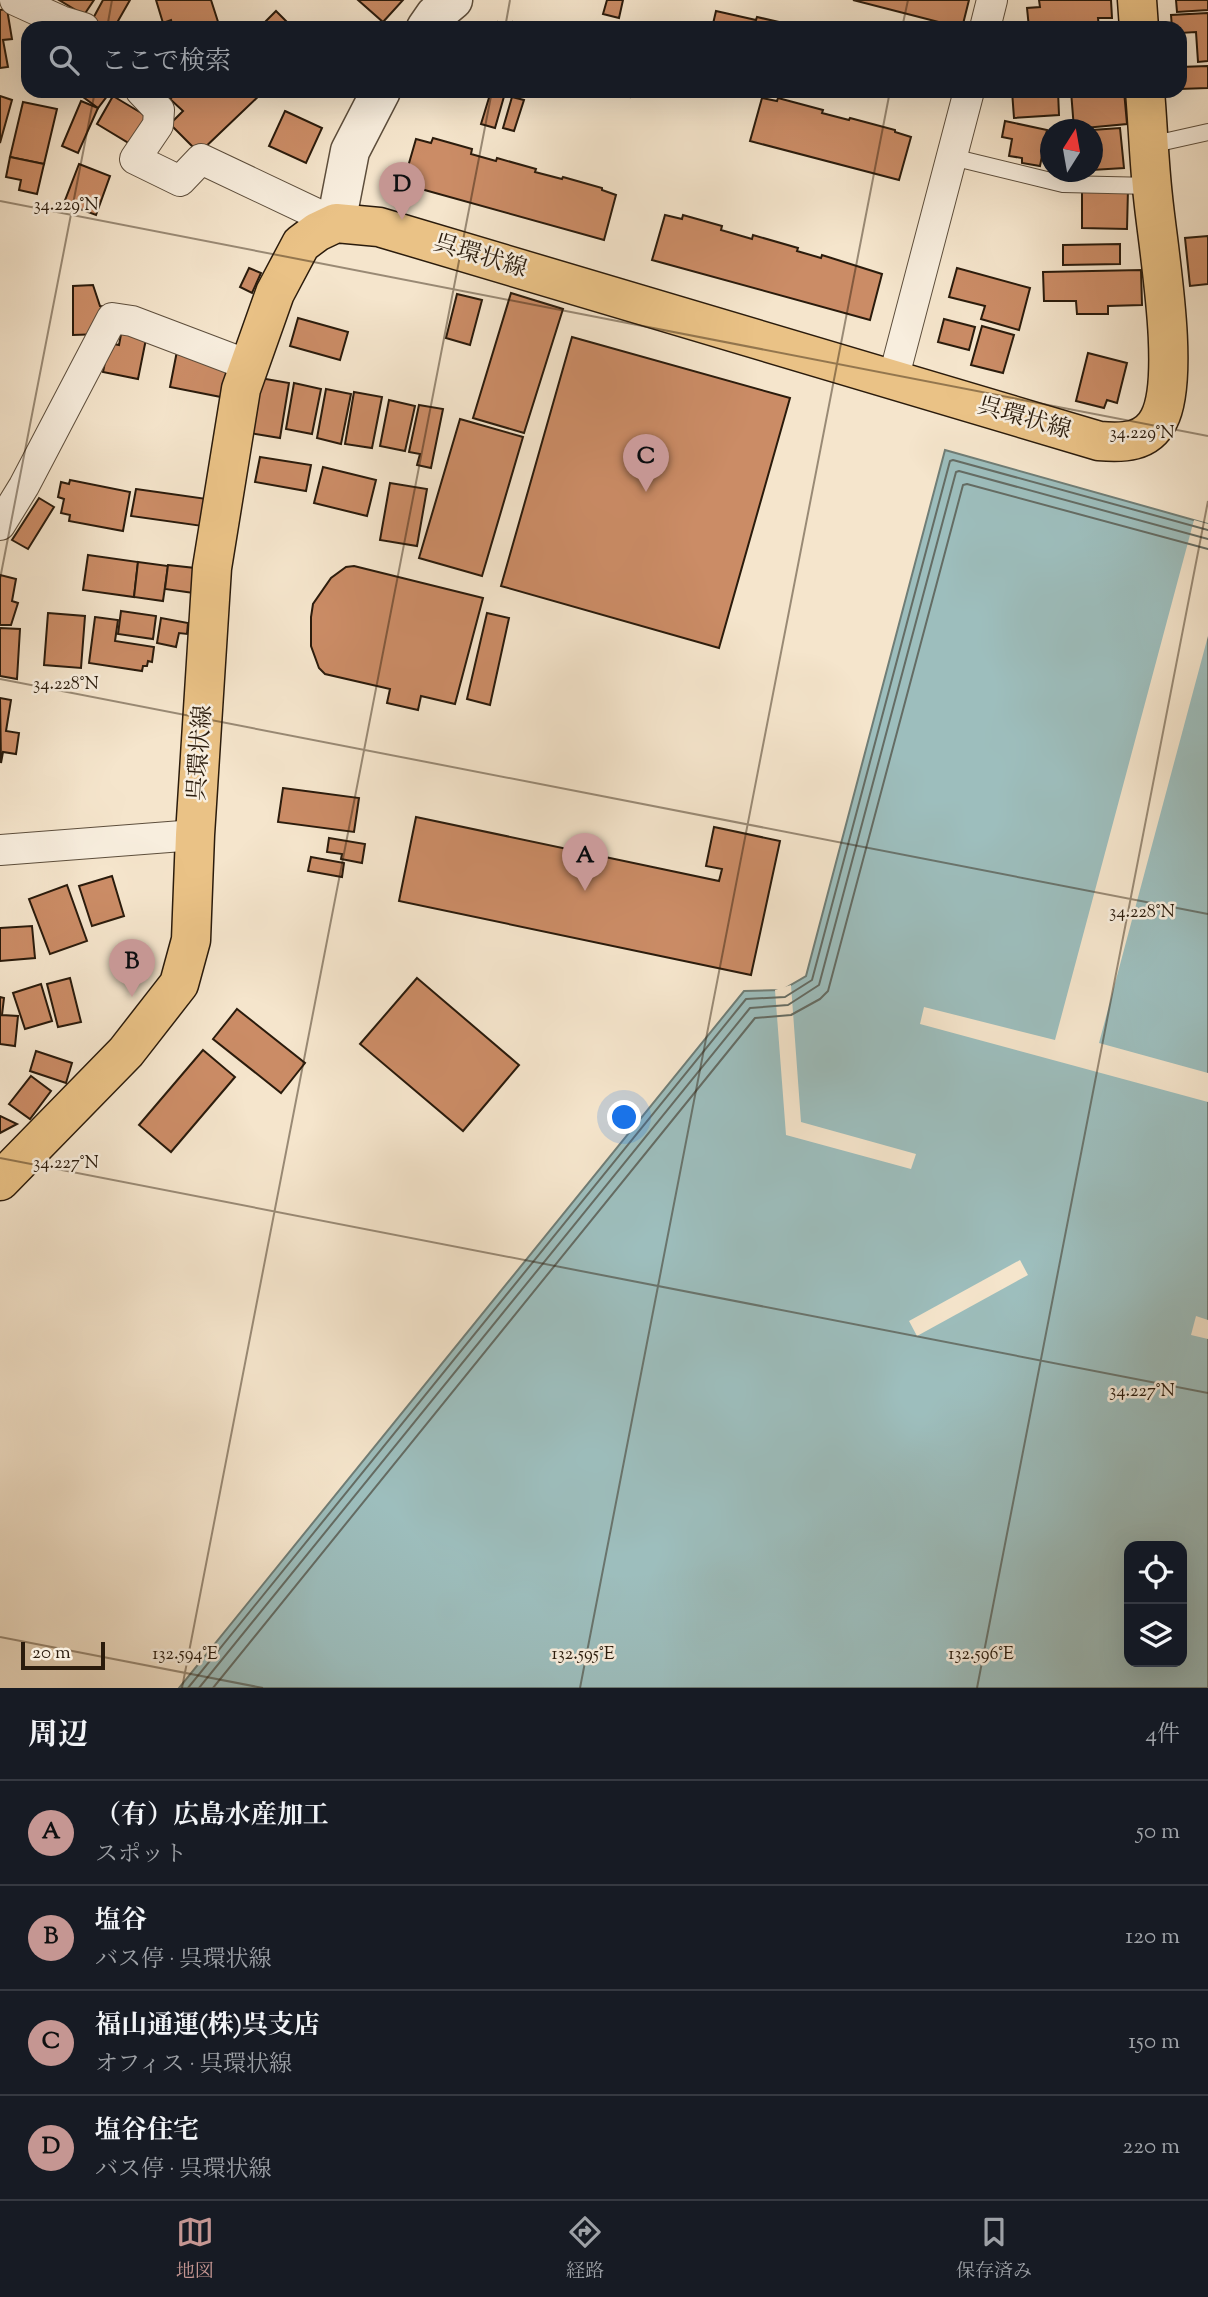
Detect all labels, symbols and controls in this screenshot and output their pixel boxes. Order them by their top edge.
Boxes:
search box [21,21,1187,98]
icon: search [45,41,83,79]
text: ここで検索 [101,44,231,81]
north arrow [1040,119,1103,182]
pin: D [379,162,425,220]
text: 34.229°N [33,193,99,219]
street label: 呉環状線 [429,227,531,287]
street label: 呉環状線 [973,389,1075,449]
text: 34.229°N [1109,421,1175,447]
pin: C [623,434,669,492]
text: 34.228°N [33,672,99,698]
street label: 呉環状線 [181,704,221,802]
pin: A [562,833,608,891]
text: 34.228°N [1109,900,1175,926]
pin: B [109,939,155,997]
your location [607,1100,641,1134]
text: 34.227°N [33,1151,99,1177]
text: 34.227°N [1109,1379,1175,1405]
map controls [1124,1541,1187,1667]
button: locate [1124,1541,1187,1604]
button: layers [1124,1604,1187,1667]
scale bar [21,1639,105,1671]
text: 20 m [32,1640,71,1667]
text: 132.594°E [152,1642,218,1668]
text: 132.595°E [551,1642,615,1668]
text: 132.596°E [948,1642,1014,1668]
text: 周辺 [28,1715,88,1758]
text: 4件 [1145,1719,1180,1752]
text: （有）広島水産加工 [95,1798,329,1835]
text: A [42,1816,60,1849]
text: 50 m [1136,1816,1180,1849]
text: スポット [95,1839,187,1872]
text: 塩谷 [95,1903,147,1940]
text: B [44,1921,58,1954]
text: 120 m [1125,1921,1180,1954]
text: バス停 · 呉環状線 [95,1944,272,1977]
text: 福山通運(株)呉支店 [95,2008,320,2045]
text: C [42,2026,60,2059]
text: 150 m [1128,2026,1180,2059]
text: オフィス · 呉環状線 [95,2049,292,2082]
text: 塩谷住宅 [95,2113,199,2150]
text: D [42,2131,60,2164]
text: 220 m [1122,2131,1180,2164]
text: バス停 · 呉環状線 [95,2154,272,2187]
tab: 地図 [176,2213,214,2286]
tab: 経路 [566,2213,604,2286]
tab: 保存済み [956,2213,1032,2286]

